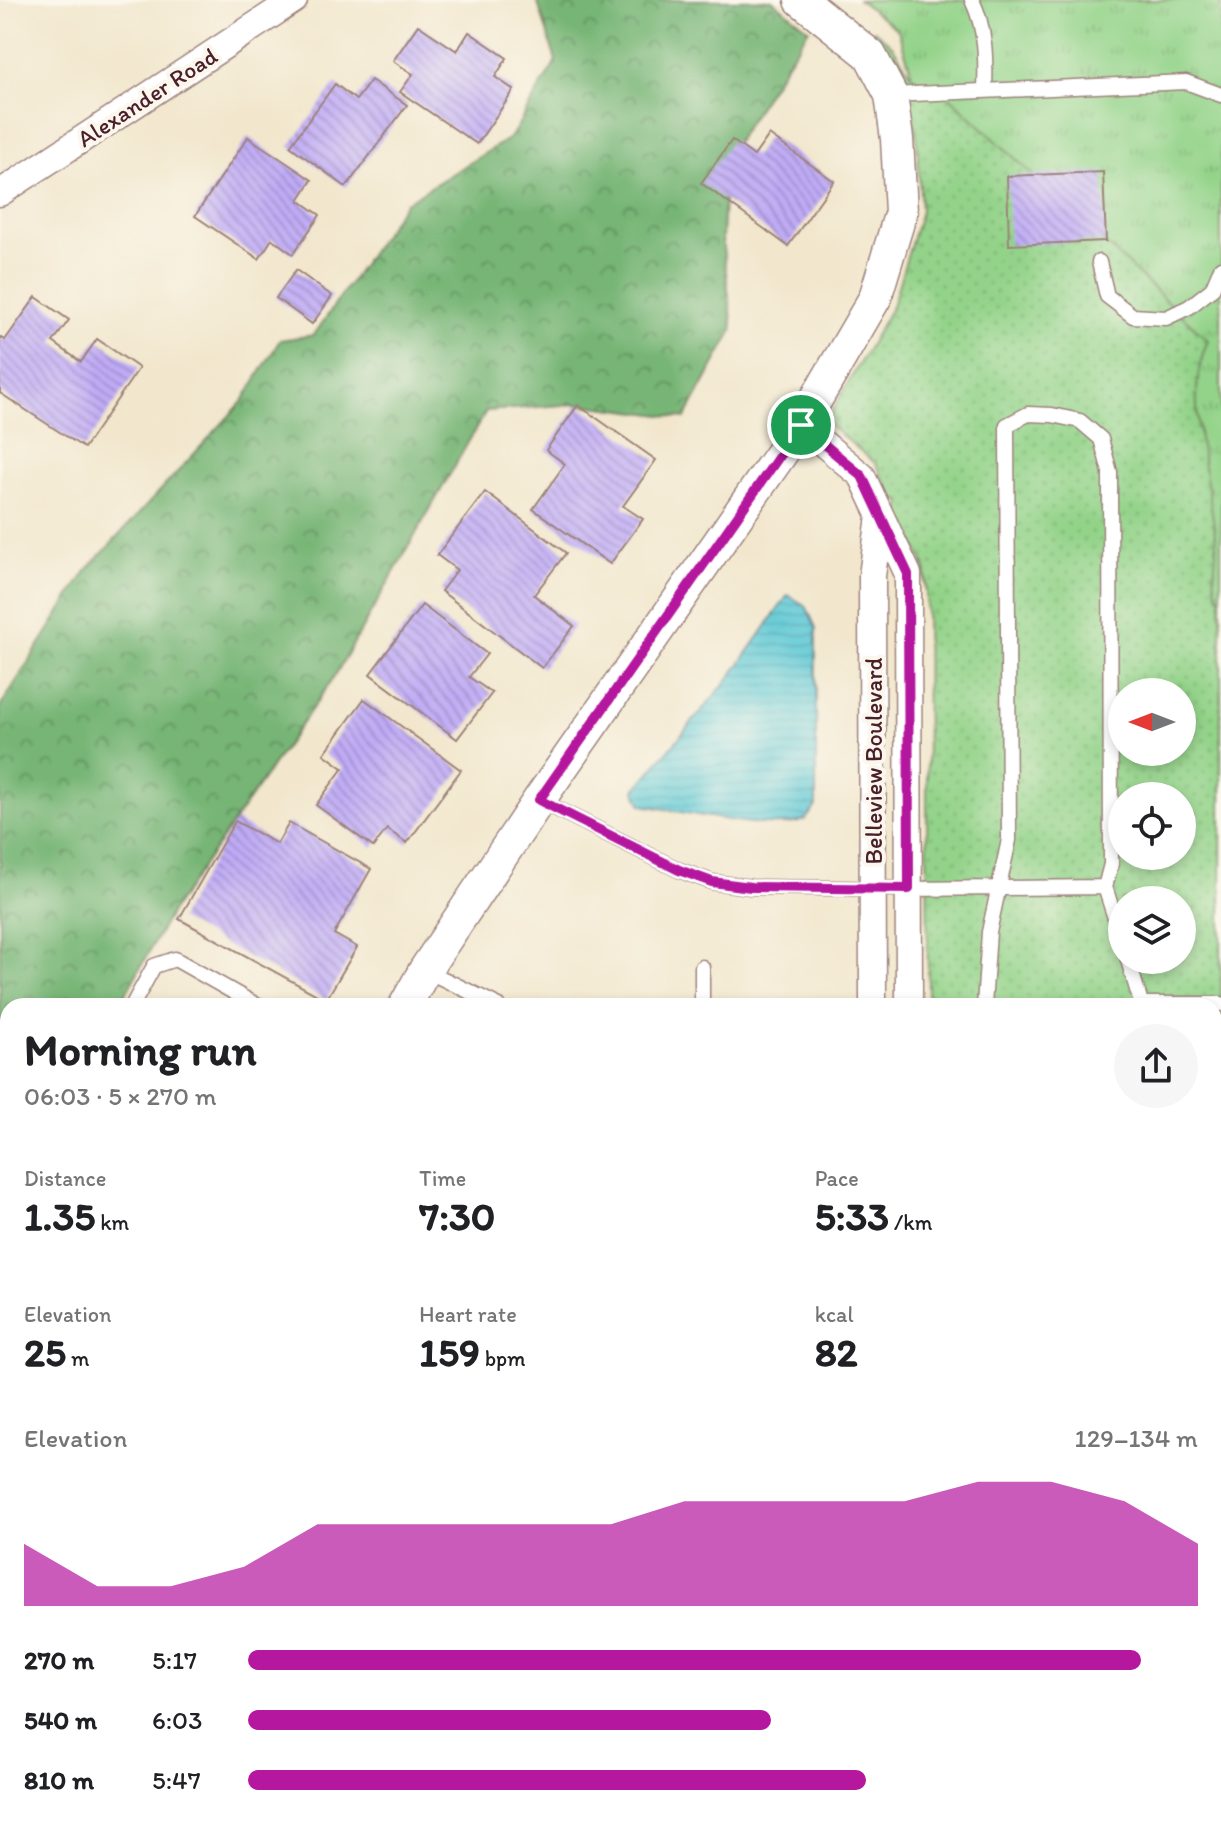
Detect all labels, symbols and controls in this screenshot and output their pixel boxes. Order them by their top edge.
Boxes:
street label: Alexander Road [72,41,222,153]
pin [767,391,835,459]
icon: arrive [779,403,823,447]
street label: Belleview Boulevard [859,657,888,864]
north arrow [1108,678,1196,766]
map controls [1108,678,1196,974]
button: locate [1108,782,1196,870]
button: layers [1108,886,1196,974]
text: Morning run [24,1023,257,1076]
button: share [1114,1024,1198,1108]
text: 06:03 · 5 × 270 m [24,1080,217,1112]
text: Distance [24,1165,106,1192]
text: Time [419,1165,466,1192]
text: Pace [815,1165,859,1192]
text: 1.35 [24,1192,95,1240]
text: 7:30 [419,1192,495,1240]
text: 5:33 [815,1192,889,1240]
text: km [95,1209,129,1236]
text: /km [889,1209,932,1236]
text: Elevation [24,1301,111,1328]
text: Heart rate [419,1301,517,1328]
text: kcal [815,1301,854,1328]
text: 25 [24,1328,66,1376]
text: 159 [419,1328,480,1376]
text: 82 [815,1328,858,1376]
text: m [66,1345,90,1372]
text: bpm [480,1345,526,1372]
text: Elevation [24,1422,127,1454]
text: 129–134 m [1075,1422,1198,1454]
text: 270 m [24,1644,94,1676]
text: 5:17 [152,1644,197,1676]
text: 540 m [24,1704,97,1736]
text: 6:03 [152,1704,202,1736]
text: 810 m [24,1764,94,1796]
text: 5:47 [152,1764,201,1796]

